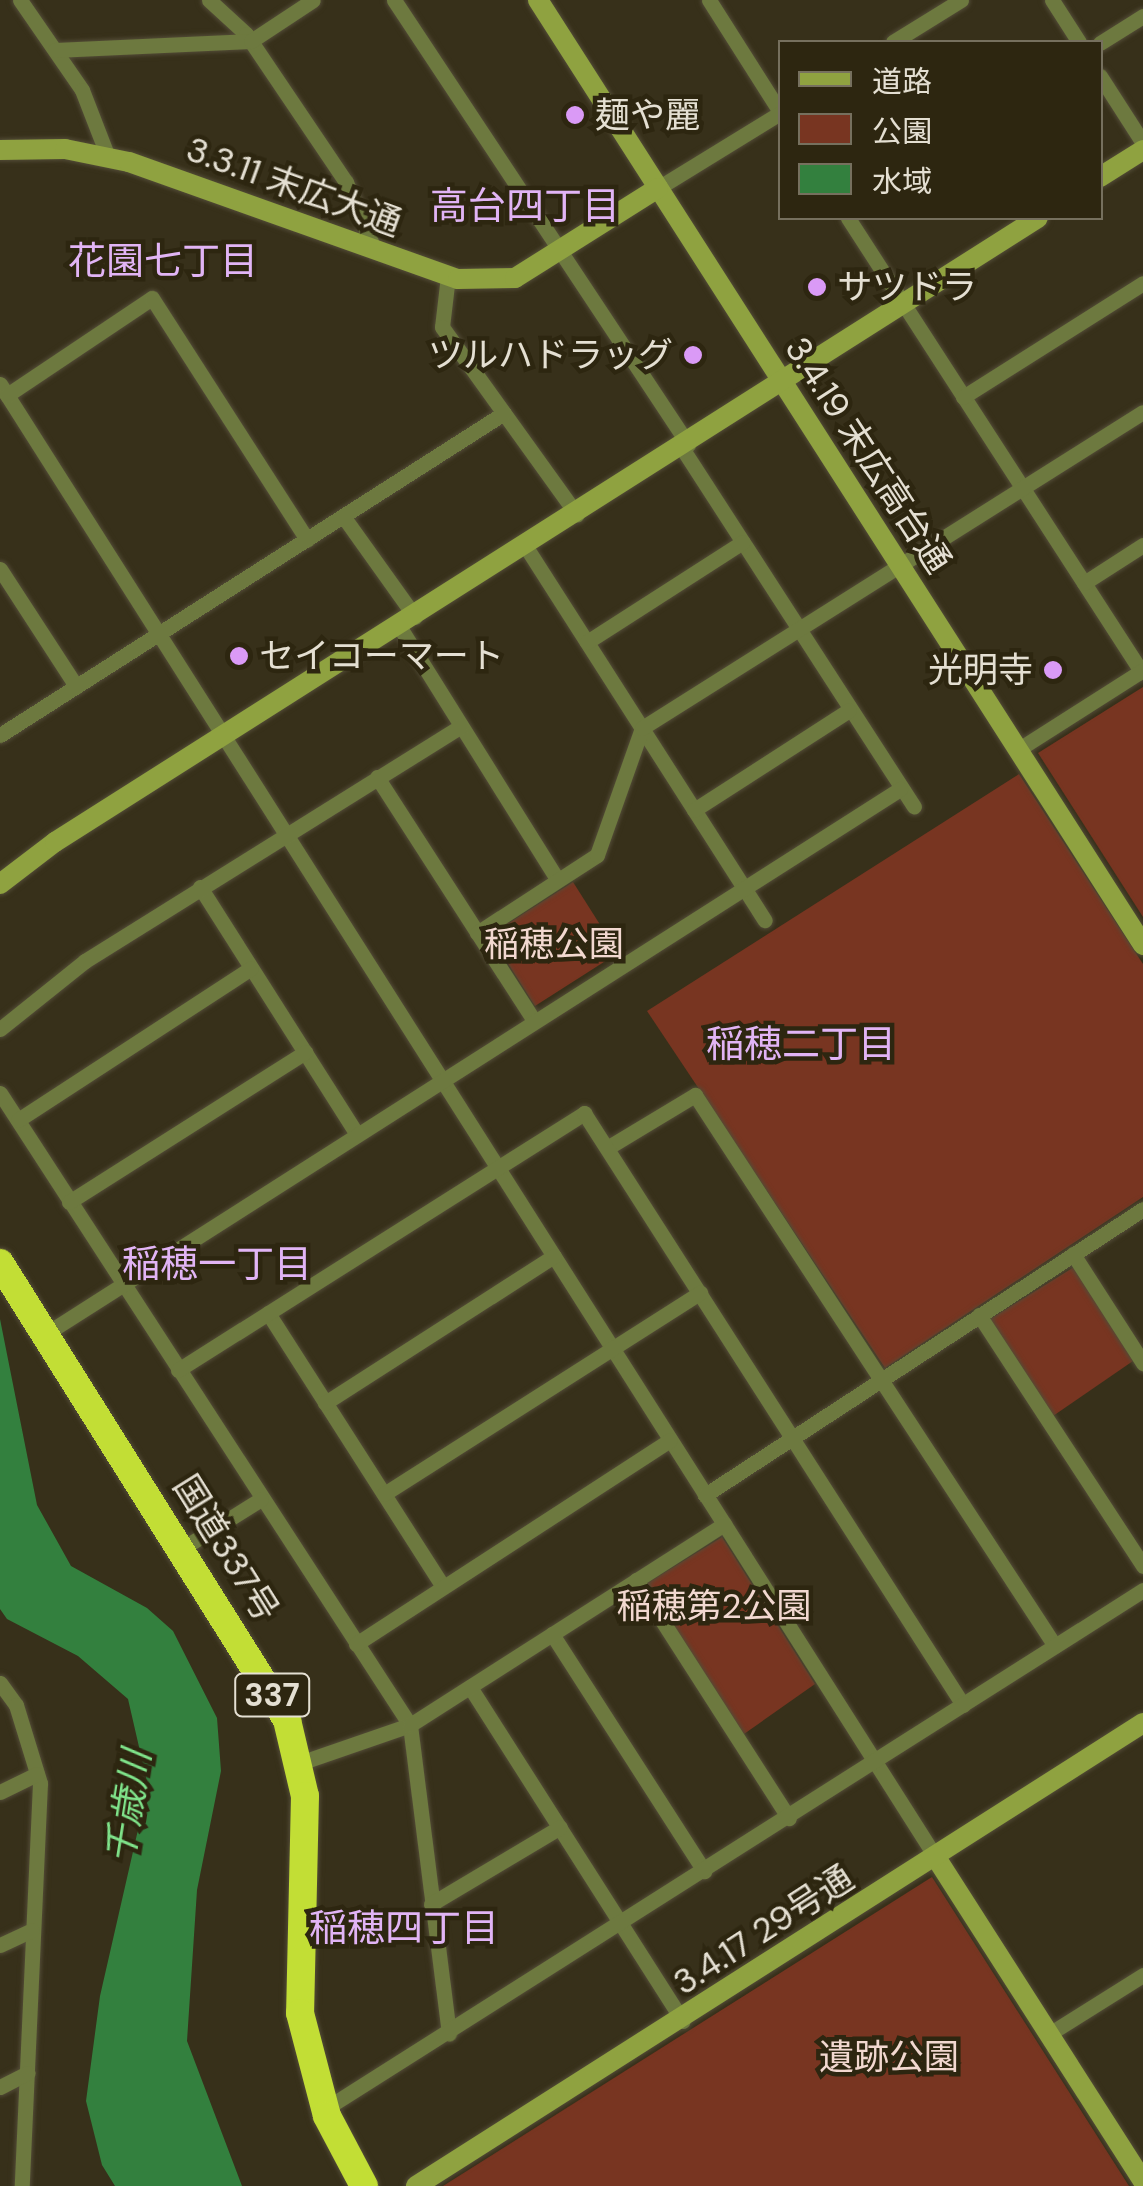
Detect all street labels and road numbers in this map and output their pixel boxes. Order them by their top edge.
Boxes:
street label: 3.3.11 末広大通 [181,128,407,244]
street label: 3.4.19 末広高台通 [776,329,960,581]
street label: 国道337号 [165,1467,287,1629]
road number: 337 [232,1668,312,1722]
street label: 3.4.17 29号通 [665,1856,861,2004]

